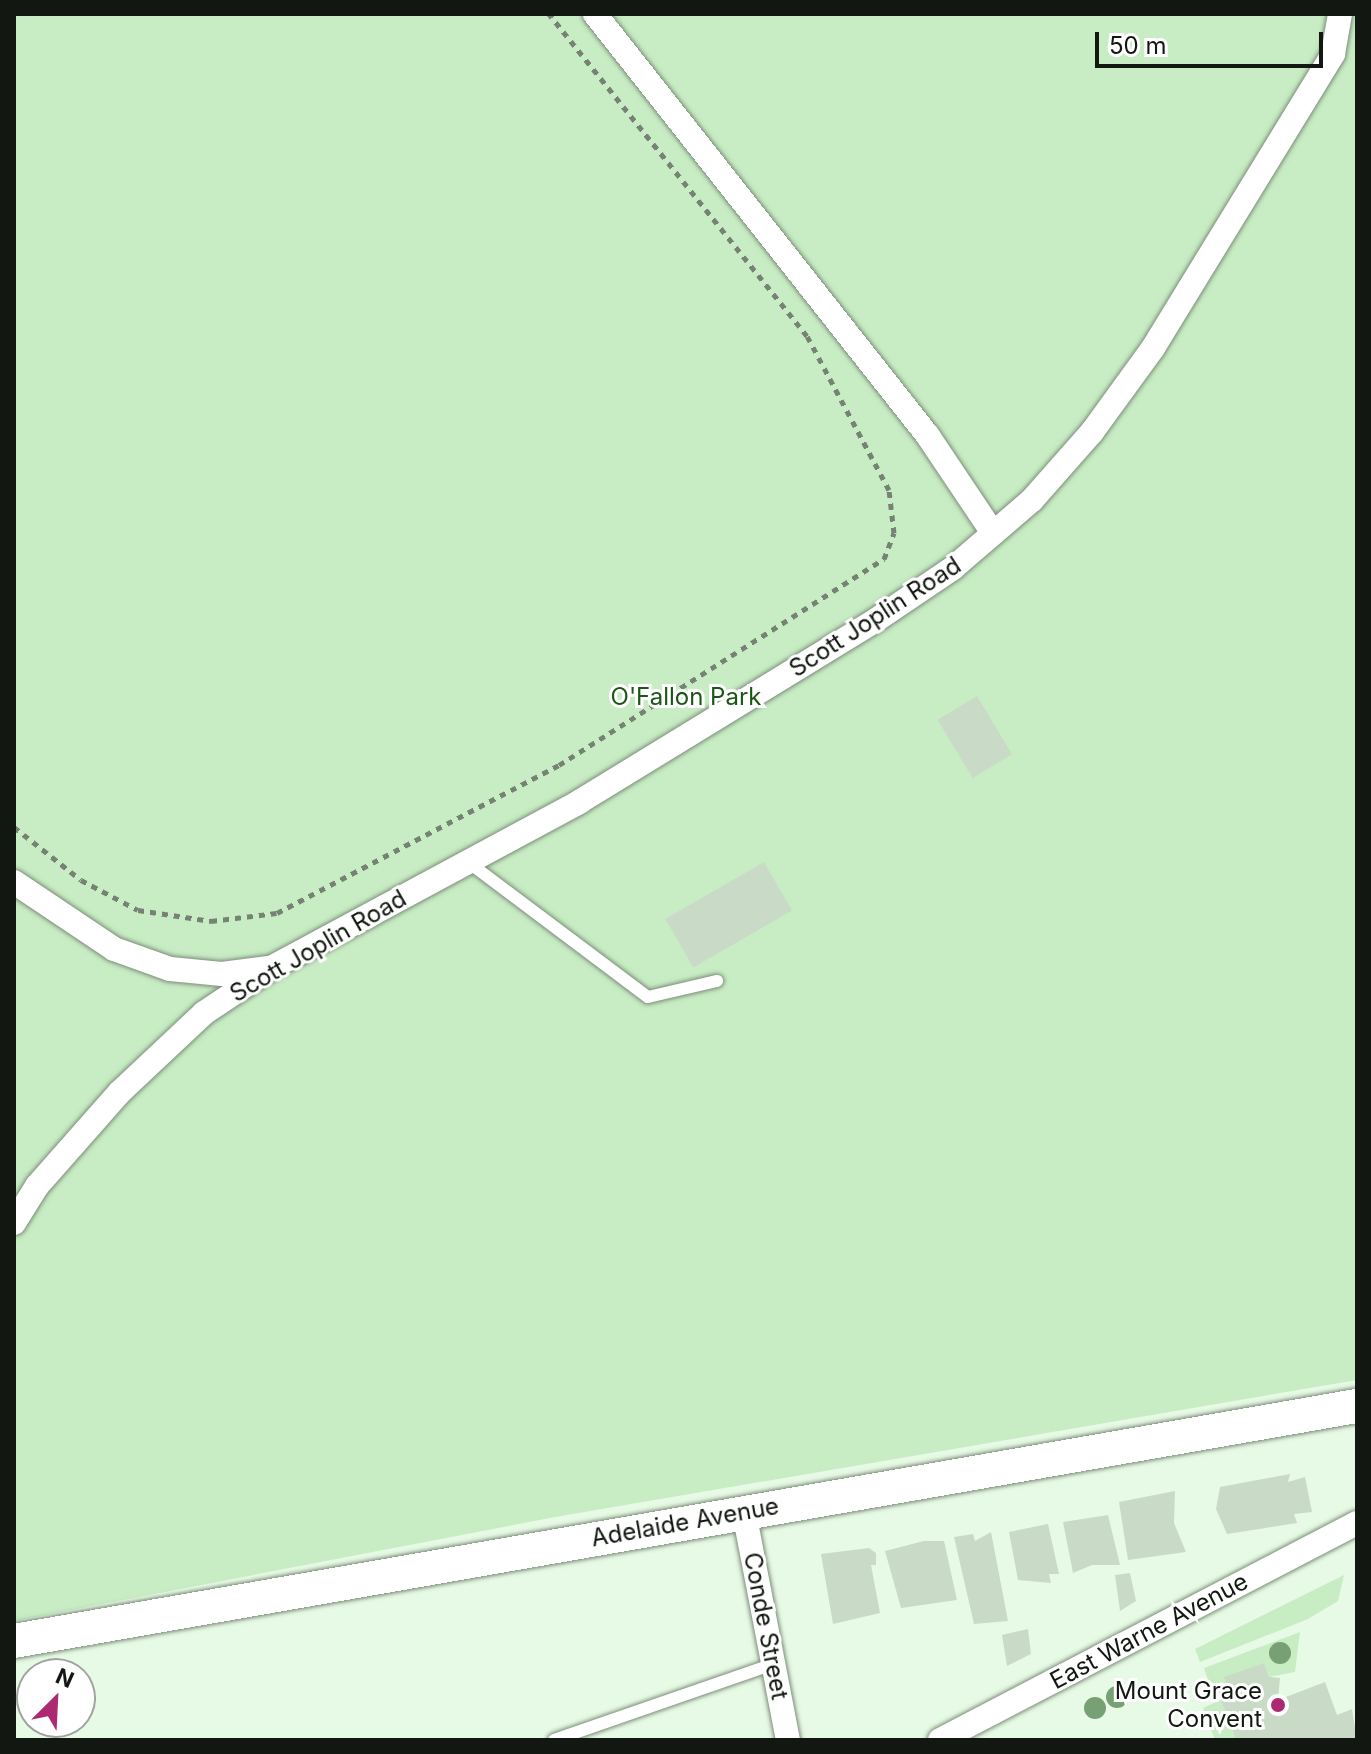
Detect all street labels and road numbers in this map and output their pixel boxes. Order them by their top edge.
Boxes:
street label: Scott Joplin Road [784,551,966,683]
street label: Scott Joplin Road [225,884,411,1008]
street label: Adelaide Avenue [589,1491,781,1553]
street label: Conde Street [738,1550,794,1702]
street label: East Warne Avenue [1045,1567,1253,1695]

